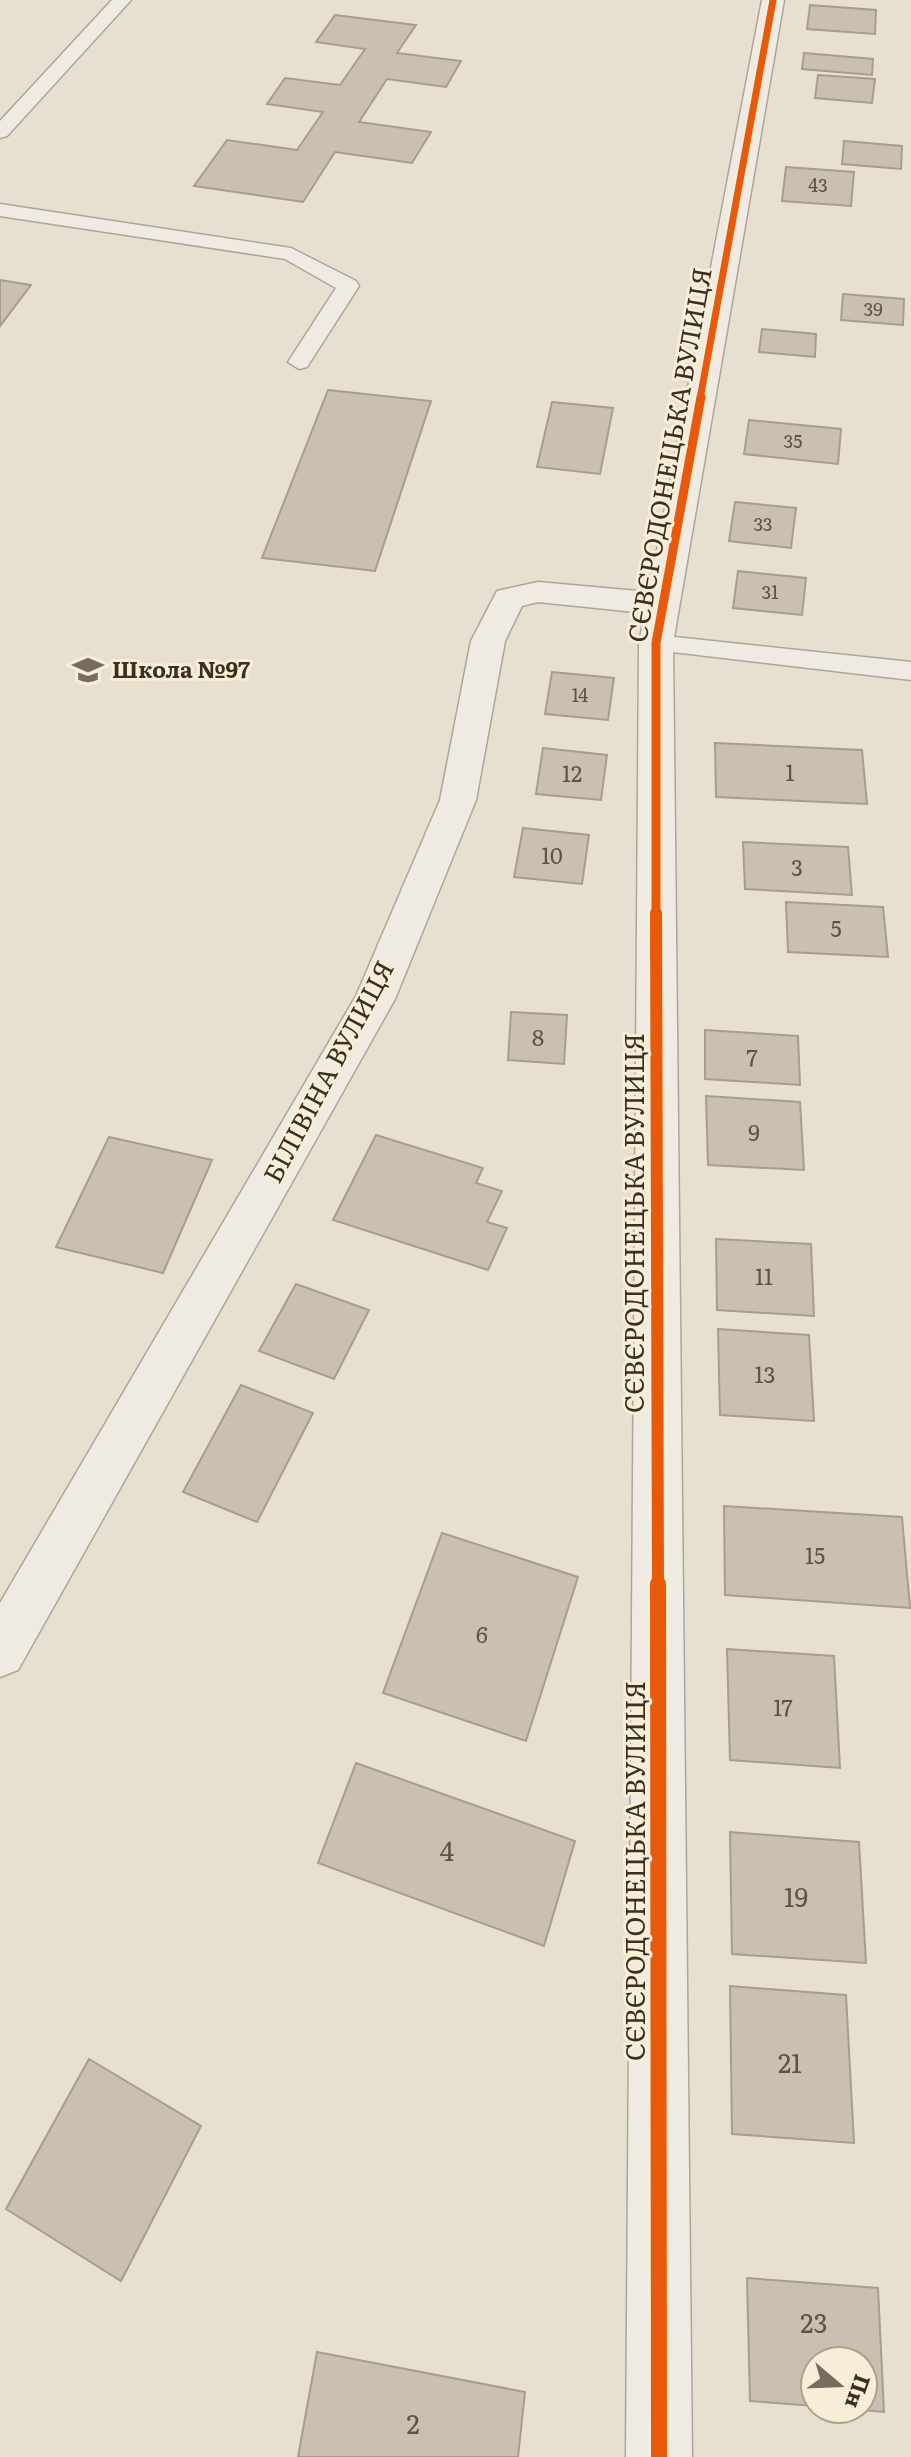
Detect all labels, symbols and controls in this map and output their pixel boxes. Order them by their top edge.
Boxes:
house number: 43 [808,171,828,198]
street label: СЄВЄРОДОНЕЦЬКА ВУЛИЦЯ [615,264,720,645]
house number: 39 [863,295,883,322]
house number: 35 [784,427,802,454]
house number: 33 [754,510,772,537]
house number: 31 [761,578,779,605]
place label: Школа №97 [112,652,250,685]
school or university icon: Школа №97 [71,653,105,687]
house number: 14 [572,681,588,708]
house number: 1 [786,755,795,788]
house number: 12 [562,756,582,789]
house number: 10 [541,838,563,871]
house number: 3 [791,850,803,883]
house number: 5 [830,911,842,944]
street label: БІЛІВІНА ВУЛИЦЯ [252,953,402,1189]
house number: 8 [532,1020,544,1053]
street label: СЄВЄРОДОНЕЦЬКА ВУЛИЦЯ [613,1033,652,1413]
house number: 7 [746,1040,758,1073]
house number: 9 [748,1115,760,1148]
house number: 11 [755,1259,773,1292]
house number: 13 [755,1357,775,1390]
house number: 15 [805,1538,825,1571]
house number: 6 [476,1617,488,1650]
street label: СЄВЄРОДОНЕЦЬКА ВУЛИЦЯ [614,1681,653,2061]
house number: 17 [773,1690,793,1723]
house number: 4 [440,1830,454,1869]
house number: 19 [784,1876,808,1915]
house number: 21 [778,2042,802,2081]
house number: 23 [800,2302,828,2341]
north arrow [799,2345,879,2425]
text: Пн [838,2370,880,2414]
house number: 2 [406,2403,420,2442]

